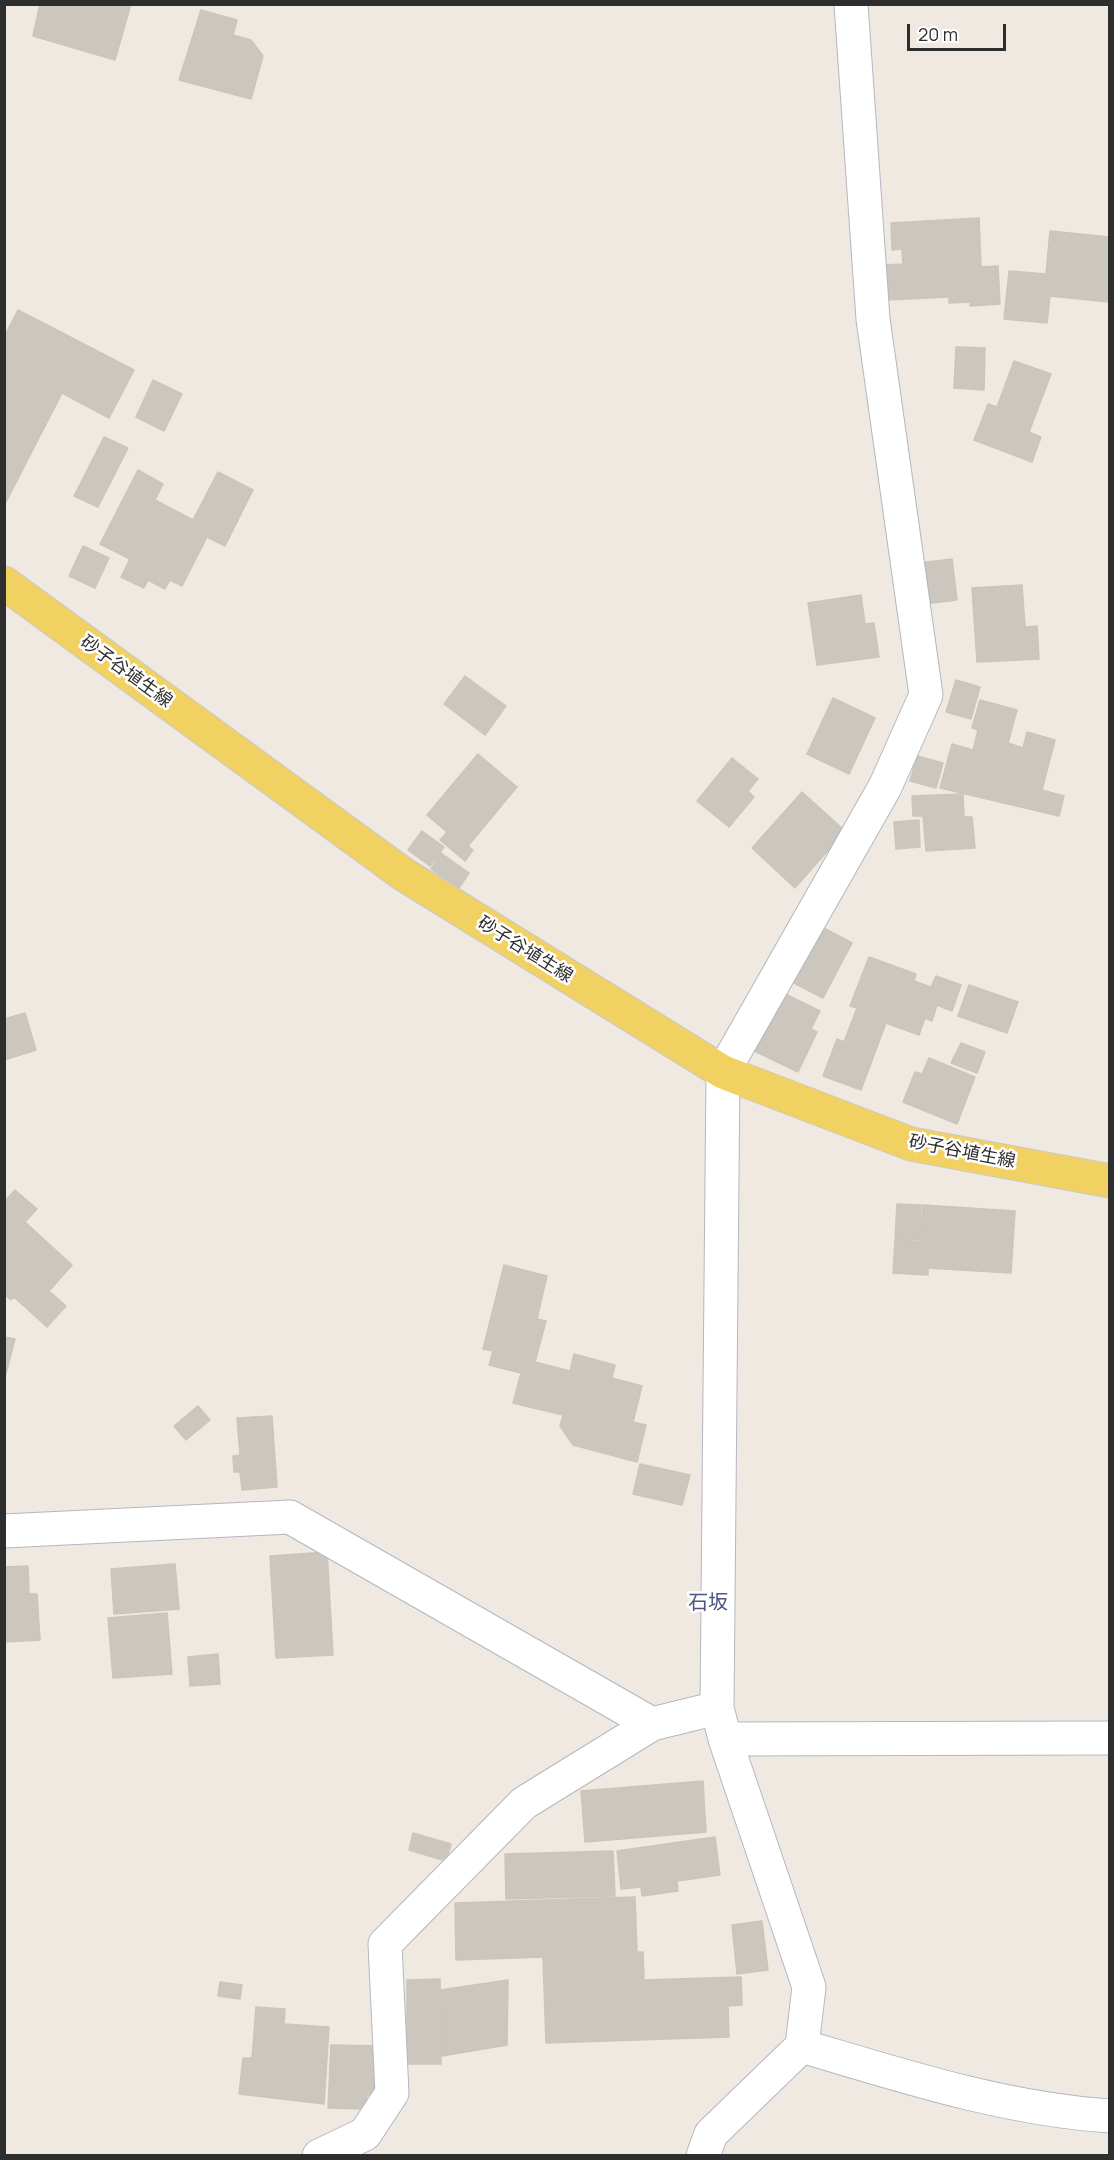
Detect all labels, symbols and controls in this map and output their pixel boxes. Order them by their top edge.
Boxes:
scale bar [910,12,1009,50]
text: 20 m [918,22,958,46]
street label: 砂子谷埴生線 [76,632,176,712]
street label: 砂子谷埴生線 [473,912,577,988]
street label: 砂子谷埴生線 [907,1131,1017,1173]
district label: 石坂 [688,1591,728,1615]

